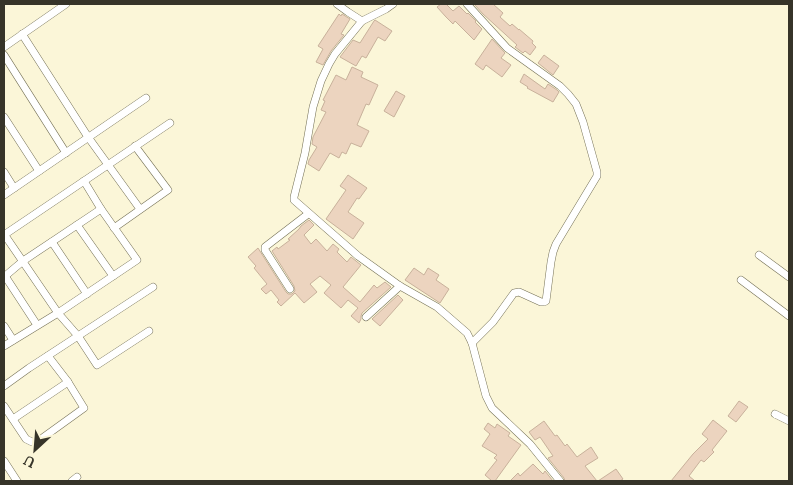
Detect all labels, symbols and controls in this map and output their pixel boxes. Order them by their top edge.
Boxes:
north arrow [10,425,60,475]
text: U [20,451,38,472]

